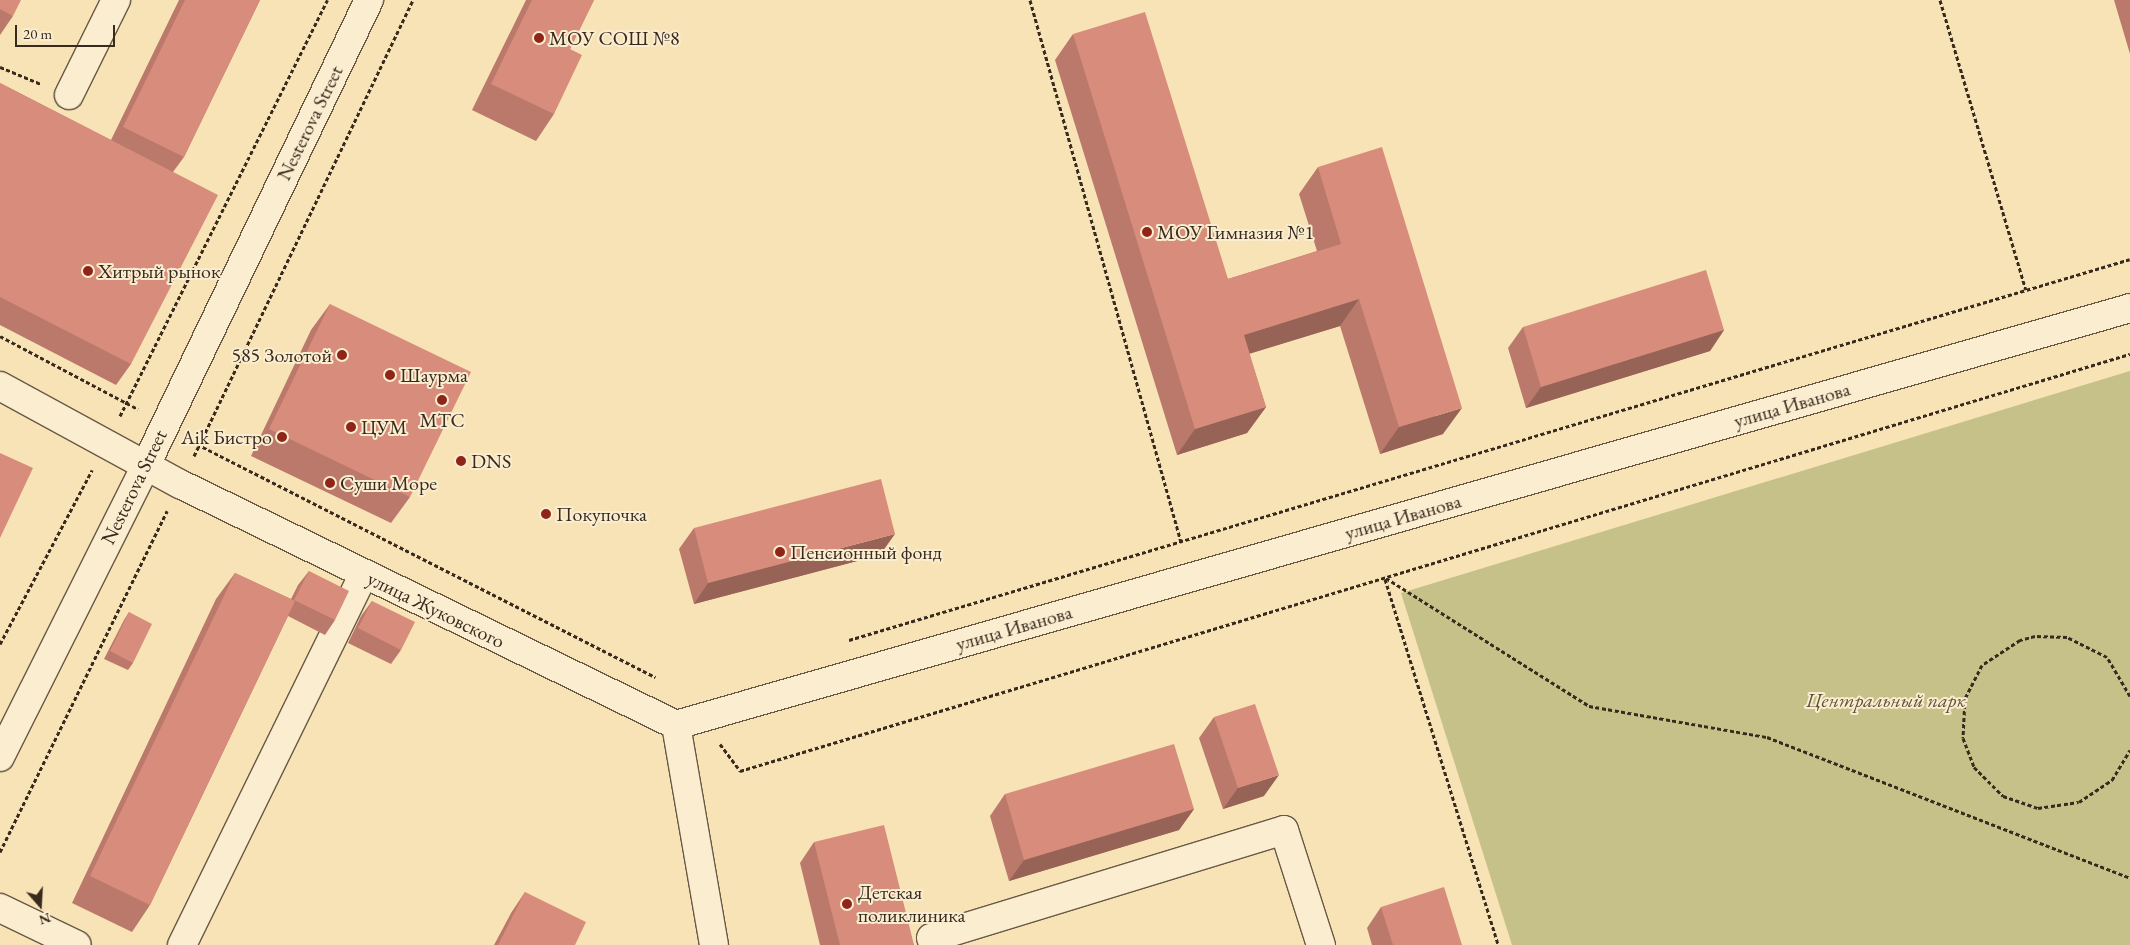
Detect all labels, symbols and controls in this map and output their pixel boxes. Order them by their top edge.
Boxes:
scale bar [18,15,118,47]
text: 20 m [23,24,52,43]
place label: МОУ СОШ №8 [549,26,680,50]
marker: МОУ СОШ №8 [533,32,545,44]
street label: Nesterova Street [272,62,348,184]
place label: МОУ Гимназия №1 [1157,220,1314,244]
marker: МОУ Гимназия №1 [1141,226,1153,238]
place label: Хитрый рынок [98,259,221,283]
marker: Хитрый рынок [82,265,94,277]
place label: 585 Золотой [231,343,332,367]
marker: 585 Золотой [336,349,348,361]
place label: Шаурма [400,363,468,387]
marker: Шаурма [384,369,396,381]
street label: улица Иванова [1731,377,1853,433]
marker: МТС [436,394,448,406]
place label: МТС [419,408,465,432]
place label: ЦУМ [361,415,407,439]
marker: ЦУМ [345,421,357,433]
place label: Aik Бистро [181,425,272,449]
street label: Nesterova Street [96,426,172,548]
marker: Aik Бистро [276,431,288,443]
place label: DNS [471,449,511,473]
marker: DNS [455,455,467,467]
place label: Суши Море [340,471,437,495]
marker: Суши Море [324,477,336,489]
street label: улица Иванова [1342,489,1464,545]
place label: Покупочка [556,502,647,526]
marker: Покупочка [540,508,552,520]
place label: Пенсионный фонд [790,540,942,564]
marker: Пенсионный фонд [774,546,786,558]
street label: улица Жуковского [363,566,509,654]
street label: улица Иванова [953,600,1075,656]
park label: Центральный парк [1806,688,1966,712]
north arrow [15,880,65,930]
place label: Детская поликлиника [858,880,966,927]
marker: Детская поликлиника [840,897,854,911]
text: N [37,909,53,930]

